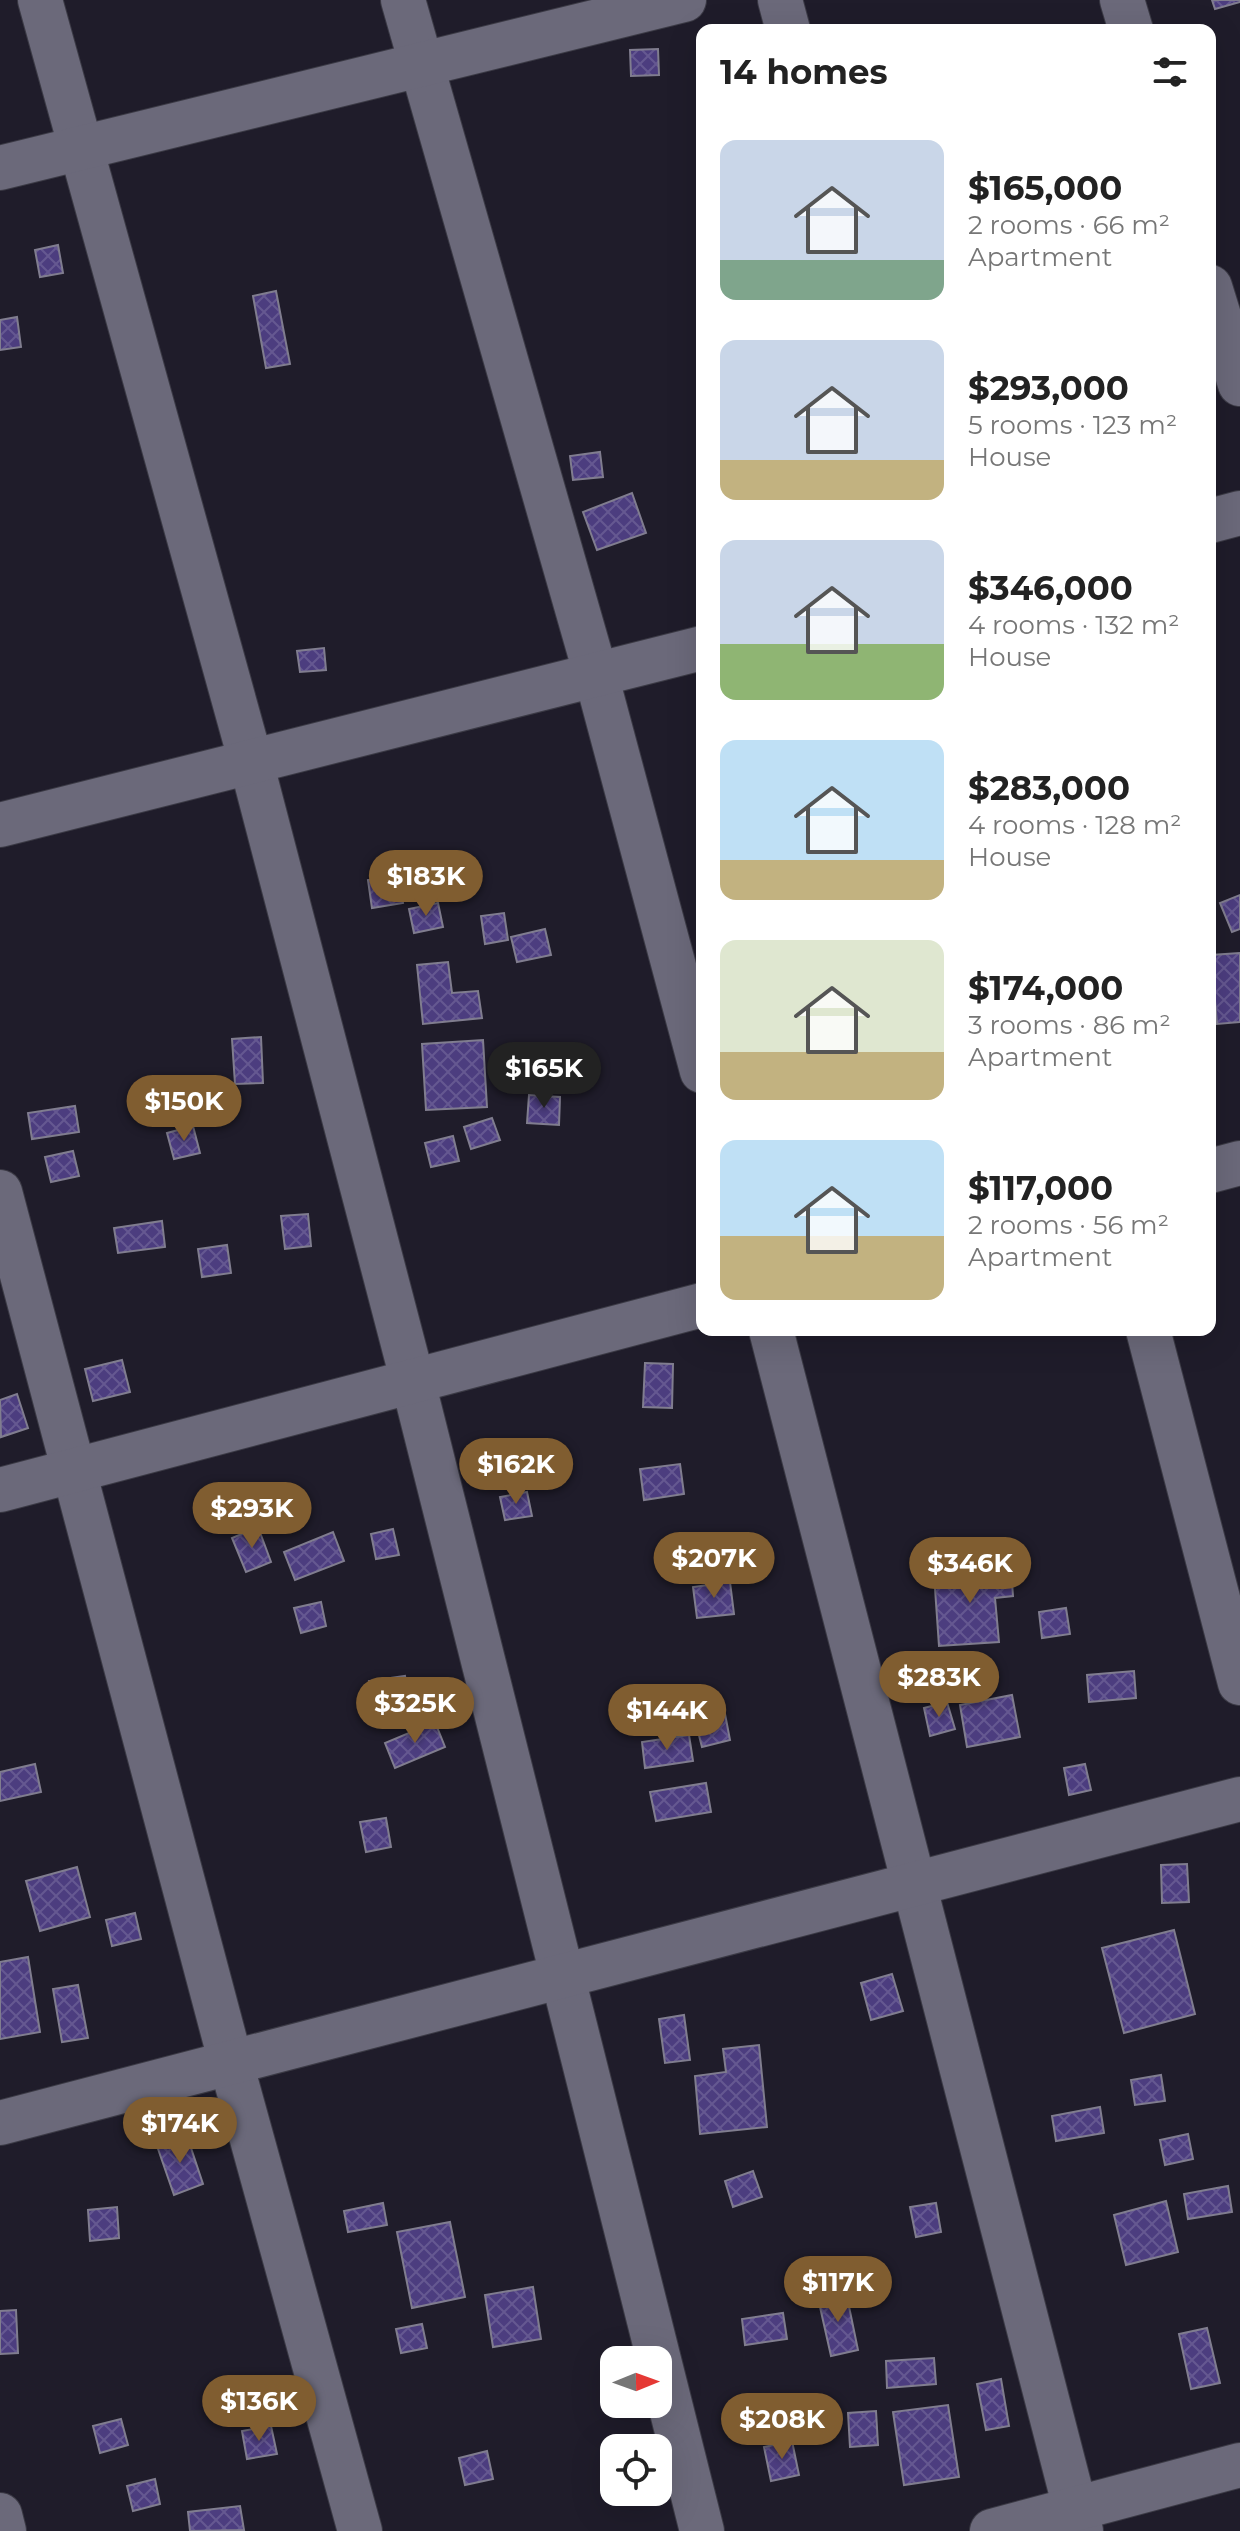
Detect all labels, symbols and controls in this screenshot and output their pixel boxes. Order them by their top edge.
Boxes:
icon: filters [1148,50,1192,94]
text: 14 homes [720,51,888,93]
text: $165,000 [968,167,1122,209]
icon: home [784,172,880,268]
text: 2 rooms · 66 m² [968,209,1170,241]
text: Apartment [968,241,1112,273]
text: $293,000 [968,367,1129,409]
icon: home [784,372,880,468]
text: 5 rooms · 123 m² [968,409,1177,441]
text: House [968,441,1051,473]
text: $346,000 [968,567,1133,609]
icon: home [784,572,880,668]
text: 4 rooms · 132 m² [968,609,1179,641]
text: House [968,641,1051,673]
text: $283,000 [968,767,1130,809]
icon: home [784,772,880,868]
text: 4 rooms · 128 m² [968,809,1181,841]
text: House [968,841,1051,873]
pin: $183K [370,850,482,918]
text: $183K [387,860,465,892]
text: $174,000 [968,967,1123,1009]
icon: home [784,972,880,1068]
text: 3 rooms · 86 m² [968,1009,1171,1041]
text: Apartment [968,1041,1112,1073]
pin: $165K [488,1042,600,1110]
text: $165K [505,1052,583,1084]
pin: $150K [128,1075,240,1143]
text: $150K [145,1085,223,1117]
text: $117,000 [968,1167,1113,1209]
icon: home [784,1172,880,1268]
text: 2 rooms · 56 m² [968,1209,1169,1241]
text: Apartment [968,1241,1112,1273]
pin: $162K [460,1438,572,1506]
text: $162K [477,1448,555,1480]
pin: $293K [196,1482,308,1550]
text: $293K [211,1492,293,1524]
pin: $207K [658,1532,770,1600]
pin: $346K [914,1537,1026,1605]
text: $207K [672,1542,756,1574]
text: $346K [927,1547,1013,1579]
pin: $283K [883,1651,995,1719]
text: $283K [897,1661,981,1693]
pin: $325K [359,1677,471,1745]
pin: $144K [611,1684,723,1752]
text: $325K [374,1687,456,1719]
text: $144K [626,1694,708,1726]
pin: $174K [124,2097,236,2165]
text: $174K [141,2107,219,2139]
pin: $117K [782,2256,894,2324]
text: $117K [802,2266,874,2298]
north arrow [600,2346,672,2418]
map controls [600,2346,672,2506]
pin: $136K [203,2375,315,2443]
text: $136K [220,2385,298,2417]
pin: $208K [726,2393,838,2461]
text: $208K [739,2403,825,2435]
button: locate [600,2434,672,2506]

